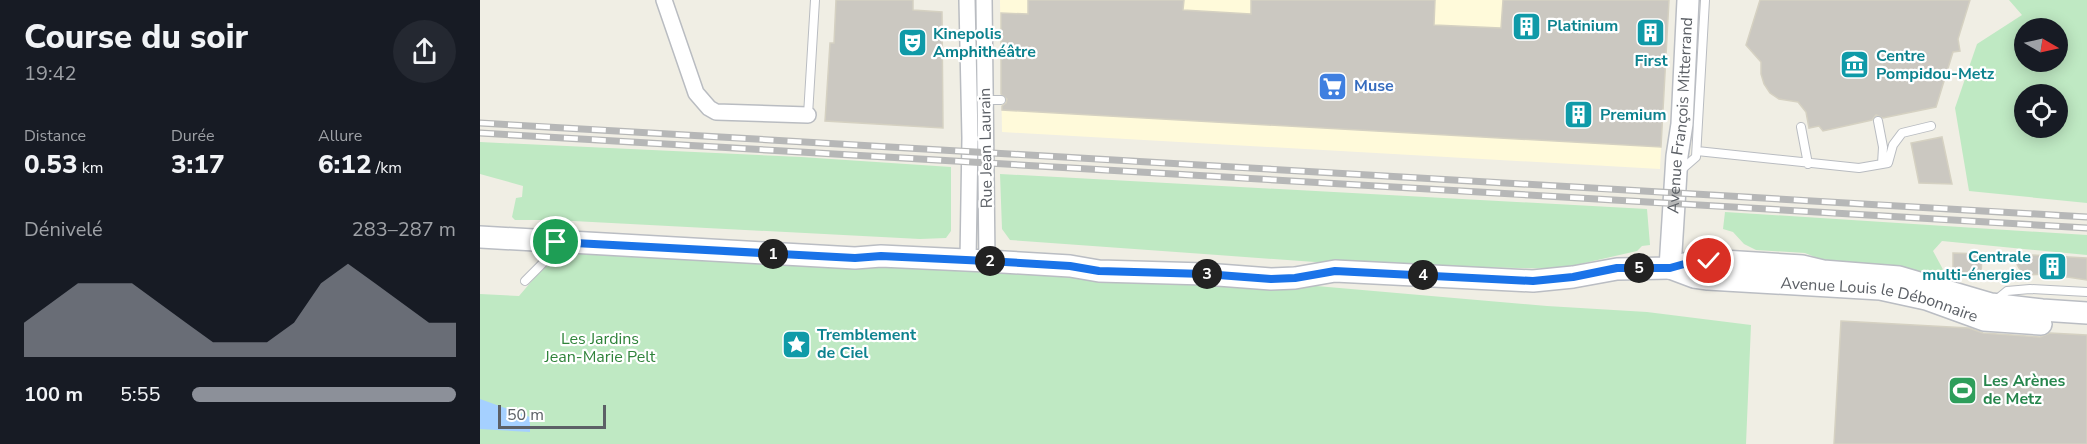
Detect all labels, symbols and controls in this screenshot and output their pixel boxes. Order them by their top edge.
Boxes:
building icon: Platinium [1510,10,1542,42]
text: Course du soir [24,15,248,60]
place label: Platinium [1547,15,1618,37]
building icon: First [1635,17,1667,49]
street label: Avenue François Mitterrand [1662,17,1698,214]
north arrow [2014,18,2068,72]
map controls [2014,18,2068,138]
button: share [393,20,456,83]
place label: Kinepolis Amphithéâtre [933,23,1036,63]
theatre icon: Kinepolis Amphithéâtre [896,27,928,59]
place label: Centre Pompidou-Metz [1876,45,1995,85]
museum icon: Centre Pompidou-Metz [1839,49,1871,81]
place label: First [1634,50,1668,72]
text: 19:42 [24,60,77,87]
supermarket icon: Muse [1317,70,1349,102]
place label: Muse [1354,75,1394,97]
button: locate [2014,84,2068,138]
street label: Rue Jean Laurain [974,87,998,209]
building icon: Premium [1563,99,1595,131]
place label: Premium [1600,104,1667,126]
text: Distance [24,125,86,147]
text: Durée [171,125,215,147]
text: Allure [318,125,362,147]
text: 0.53 [24,147,78,182]
text: 3:17 [171,147,225,182]
text: 6:12 [318,147,372,182]
text: km [78,157,103,179]
text: /km [372,157,402,179]
text: Dénivelé [24,216,103,243]
text: 283–287 m [352,216,456,243]
pin [530,216,581,267]
icon: arrive [539,225,572,258]
pin [1683,235,1734,286]
pin: 1 [758,239,788,269]
text: 1 [768,243,778,265]
icon: check [1692,244,1725,277]
pin: 2 [975,246,1005,276]
place label: Centrale multi-énergies [1922,246,2031,286]
text: 2 [985,250,995,272]
building icon: Centrale multi-énergies [2036,250,2068,282]
pin: 5 [1624,253,1654,283]
text: 5 [1634,257,1644,279]
pin: 3 [1192,259,1222,289]
pin: 4 [1408,260,1438,290]
text: 3 [1202,263,1212,285]
text: 4 [1418,264,1428,286]
street label: Avenue Louis le Débonnaire [1780,272,1981,328]
place label: Tremblement de Ciel [817,324,917,364]
park label: Les Jardins Jean-Marie Pelt [544,328,656,368]
place icon: Tremblement de Ciel [780,328,812,360]
place label: Les Arènes de Metz [1983,370,2065,410]
sports icon: Les Arènes de Metz [1946,374,1978,406]
text: 100 m [24,381,83,408]
text: 5:55 [120,381,161,408]
scale bar [498,402,606,430]
text: 50 m [507,404,544,426]

